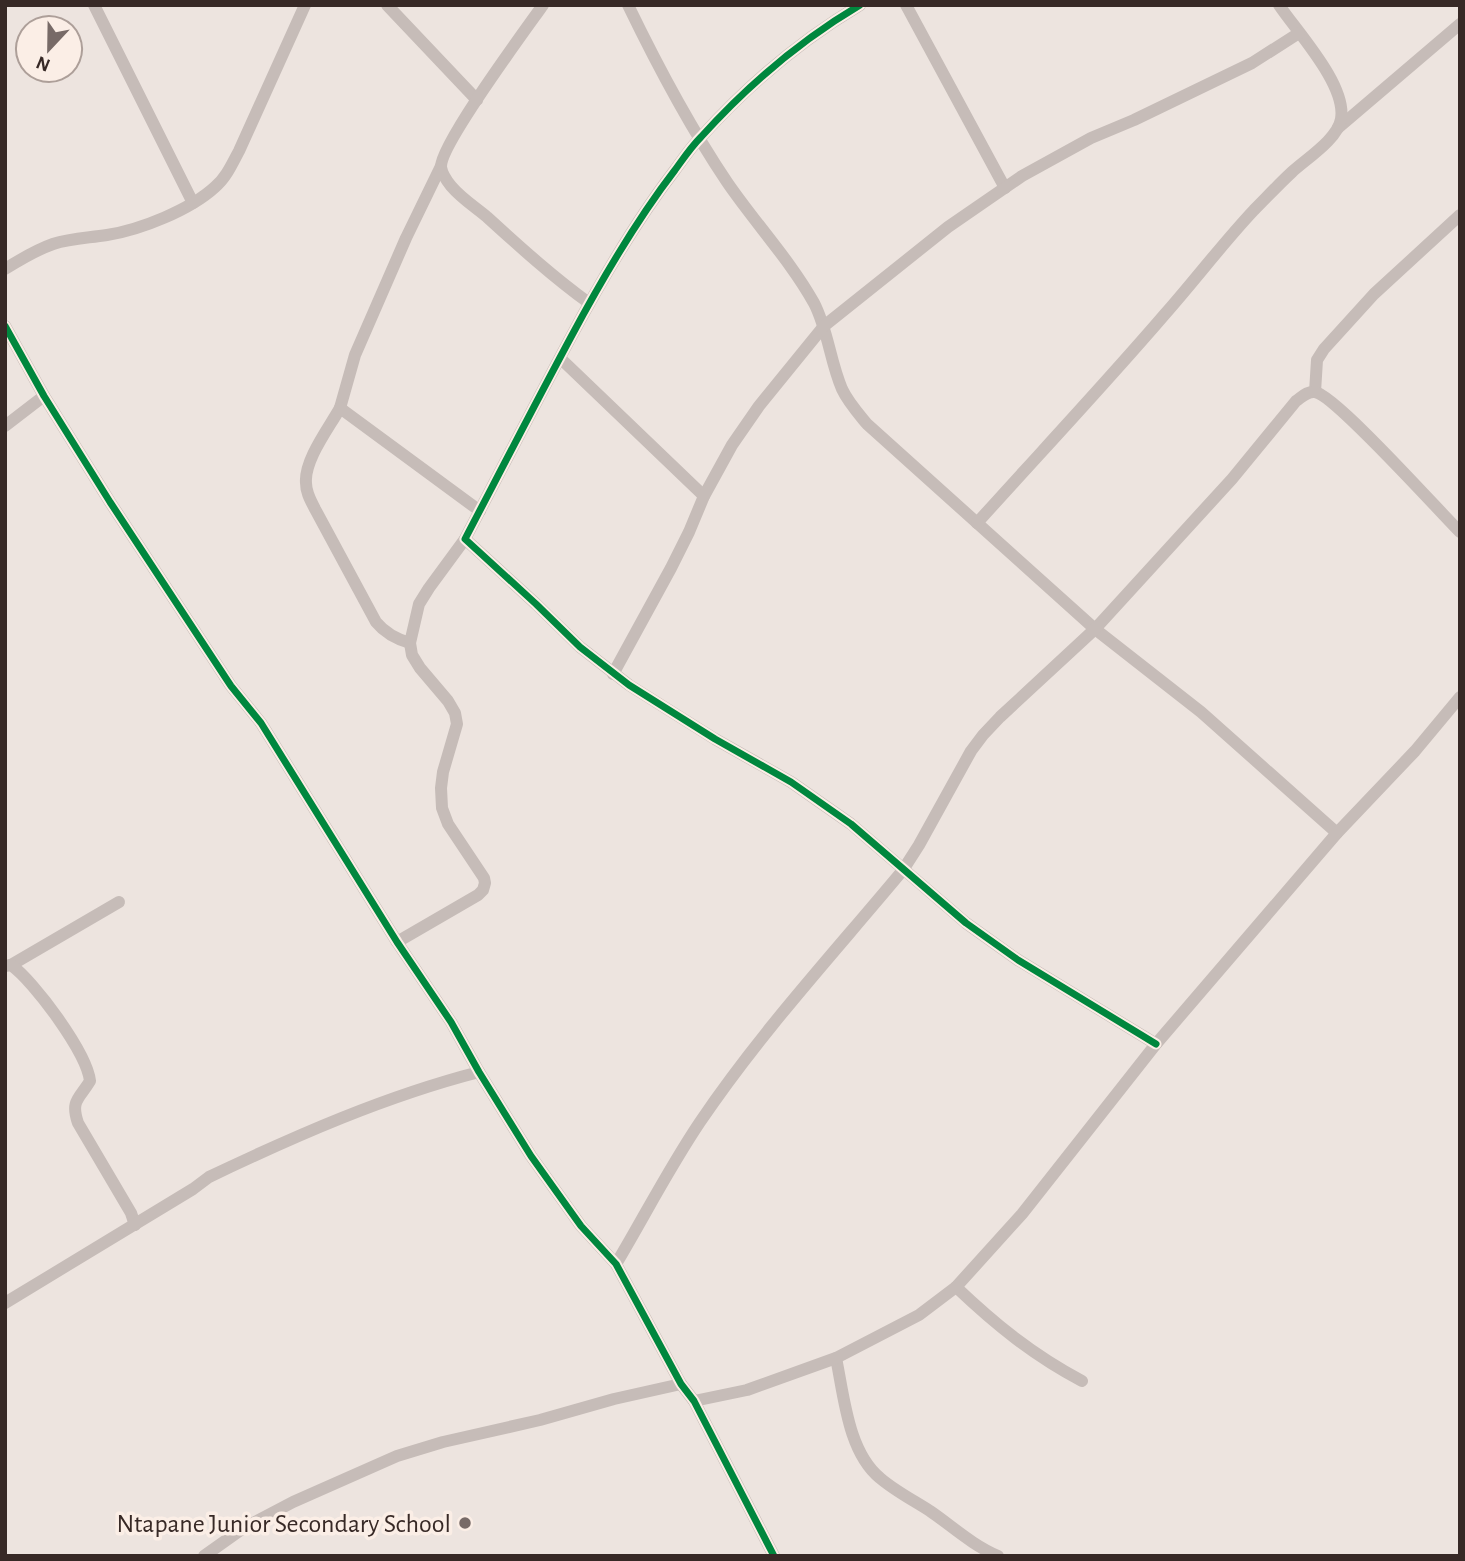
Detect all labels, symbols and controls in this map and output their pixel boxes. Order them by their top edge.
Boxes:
north arrow [14,14,84,84]
text: N [34,52,53,75]
place label: Ntapane Junior Secondary School [117,1511,451,1537]
marker: Ntapane Junior Secondary School [457,1515,473,1531]

